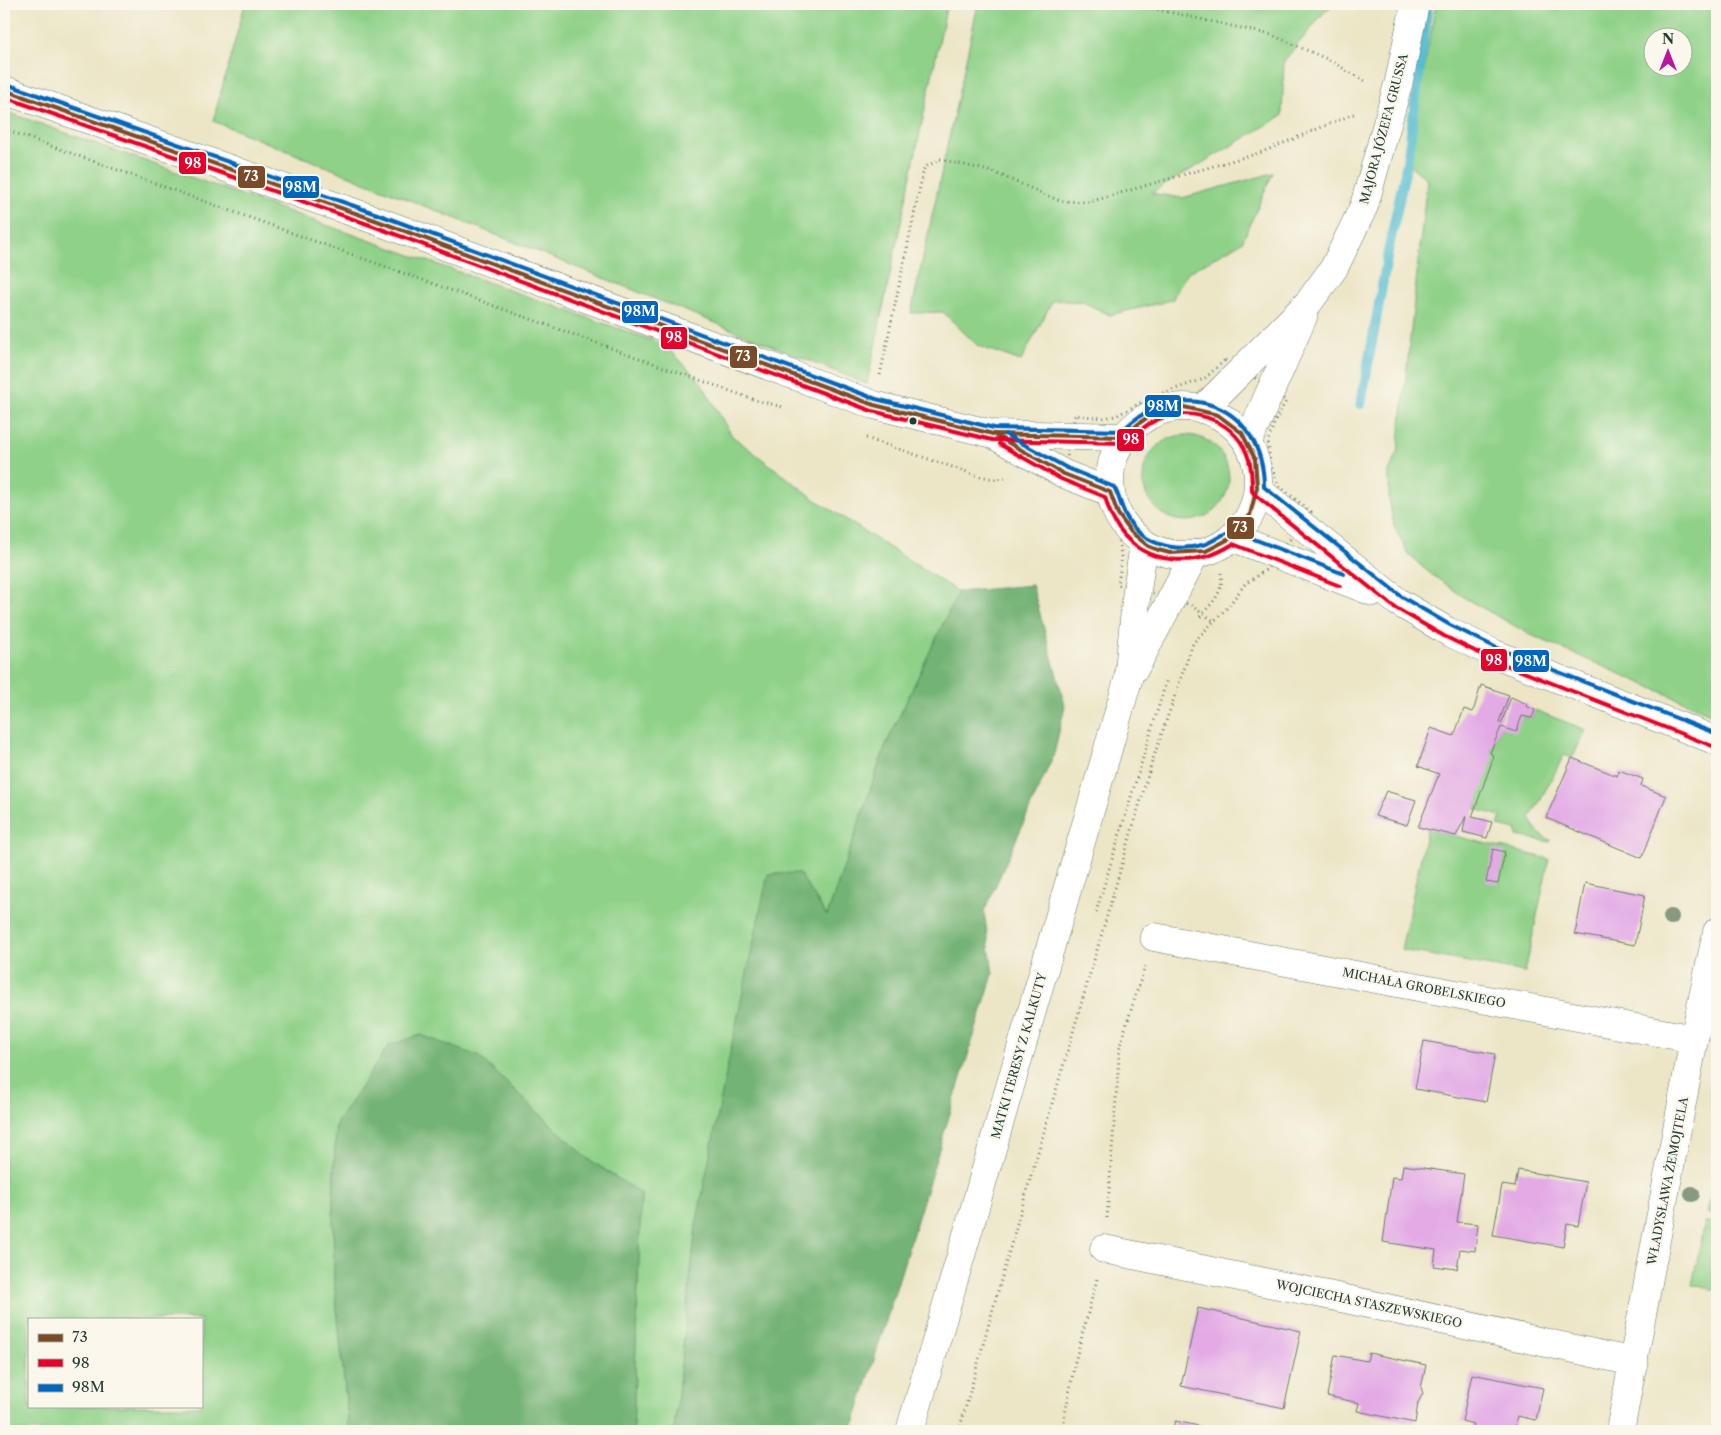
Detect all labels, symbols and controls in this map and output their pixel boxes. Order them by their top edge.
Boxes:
north arrow [1644,28,1694,78]
text: N [1662,30,1674,48]
street label: MAJORA JÓZEFA GRUSSA [1355,51,1411,206]
line badge: 98 [178,151,207,175]
text: 98 [185,154,201,172]
line badge: 73 [237,165,266,189]
text: 73 [243,167,259,185]
line badge: 98M [282,175,320,199]
text: 98M [285,178,317,196]
line badge: 98M [621,300,659,324]
text: 98M [624,302,656,320]
line badge: 98 [660,326,688,350]
text: 98 [666,328,682,346]
line badge: 73 [729,345,758,369]
text: 73 [735,347,751,365]
line badge: 98M [1144,394,1182,418]
text: 98M [1147,397,1179,415]
unlabelled marker [908,416,918,426]
line badge: 98 [1116,428,1145,452]
text: 98 [1123,430,1139,448]
line badge: 73 [1226,516,1255,540]
text: 73 [1232,518,1248,536]
line badge: 98 [1480,648,1508,672]
line badge: 98M [1512,649,1550,673]
text: 98 [1486,651,1502,669]
text: 98M [1515,652,1547,670]
street label: MICHAŁA GROBELSKIEGO [1341,964,1507,1011]
street label: MATKI TERESY Z KALKUTY [988,971,1050,1141]
street label: WŁADYSŁAWA ŻEMOJTELA [1643,1094,1691,1267]
street label: WOJCIECHA STASZEWSKIEGO [1274,1276,1463,1331]
legend [28,1318,202,1408]
text: 73 [72,1327,88,1346]
text: 98 [72,1353,90,1372]
text: 98M [72,1377,105,1396]

